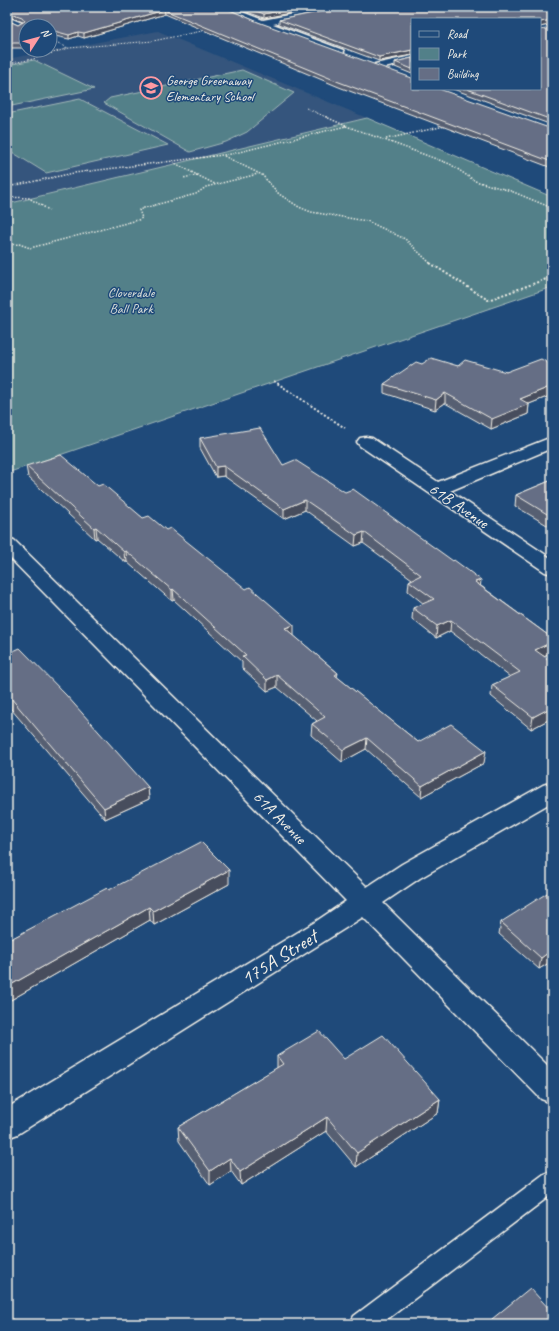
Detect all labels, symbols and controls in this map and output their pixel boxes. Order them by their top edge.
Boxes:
north arrow [18,18,58,58]
legend [411,18,541,90]
text: N [38,25,55,41]
text: Road [447,26,469,42]
text: Park [447,46,468,62]
text: Building [447,66,479,82]
place label: George Greenaway Elementary School [166,72,256,105]
school or university icon: George Greenaway Elementary School [138,75,164,101]
park label: Cloverdale Ball Park [108,284,156,317]
street label: 61B Avenue [425,478,494,534]
street label: 61A Avenue [248,786,312,850]
street label: 175A Street [236,922,325,991]

